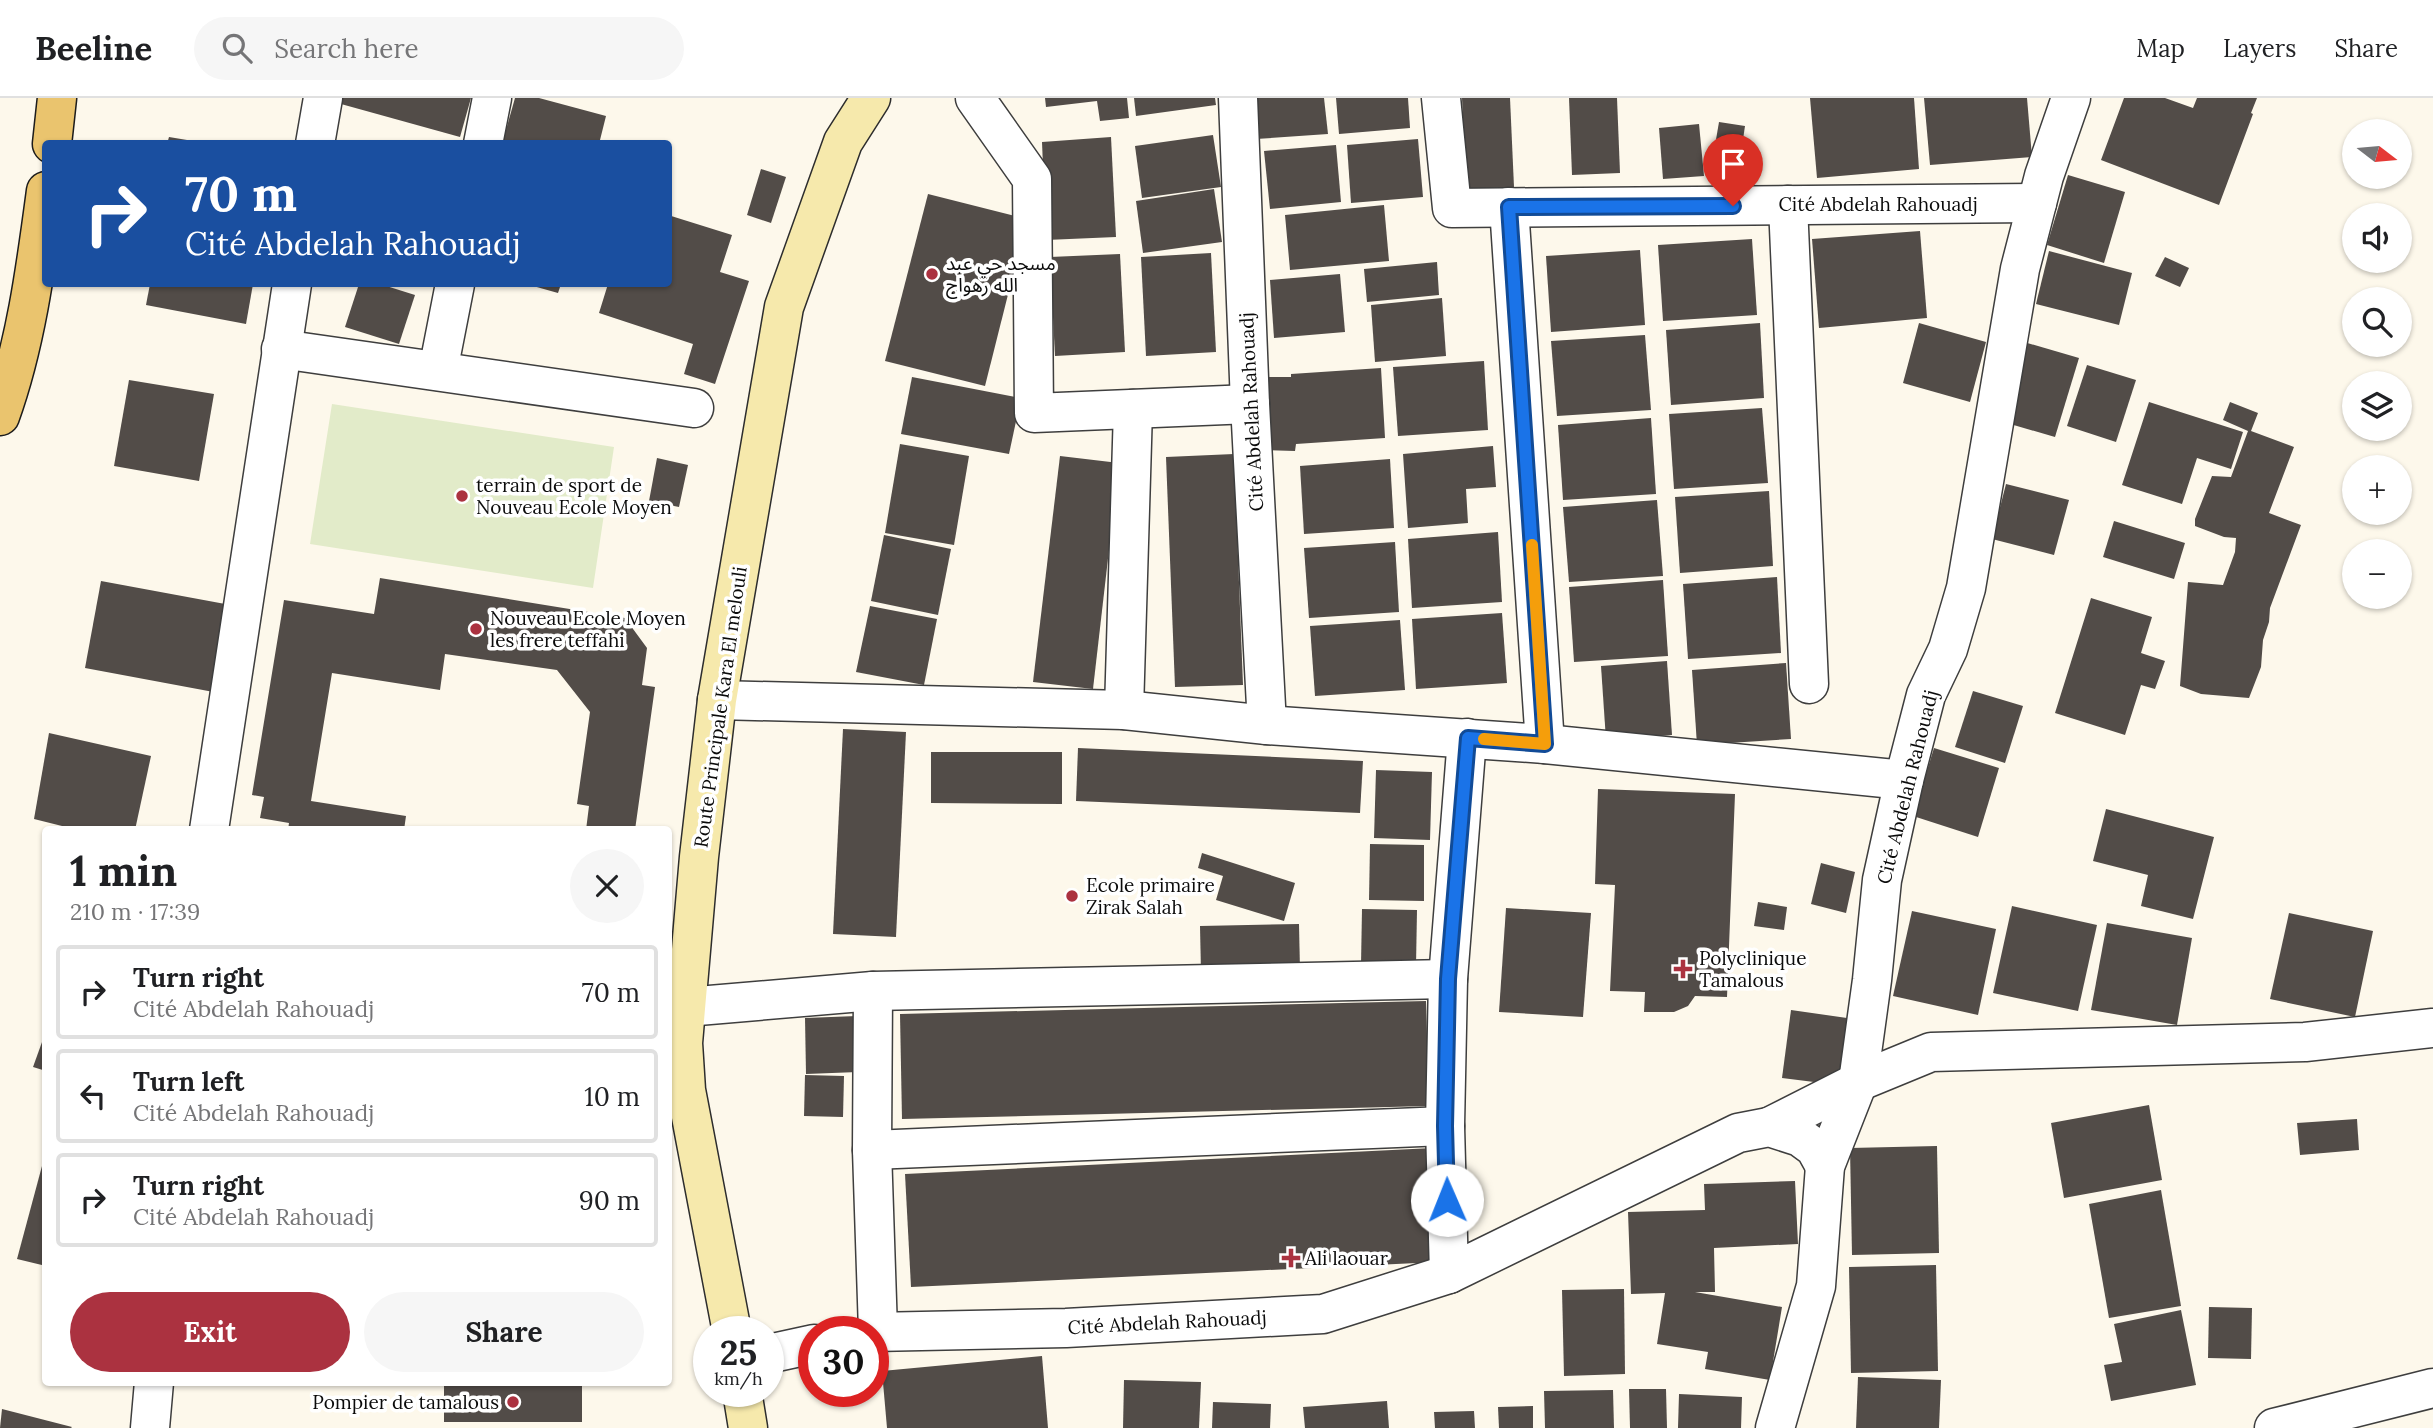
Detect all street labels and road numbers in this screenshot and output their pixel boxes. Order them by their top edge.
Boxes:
street label: Cité Abdelah Rahouadj [1778,192,1978,216]
street label: Cité Abdelah Rahouadj [1234,312,1268,512]
street label: Route Principale Kara El melouli [688,565,752,849]
street label: Cité Abdelah Rahouadj [1871,687,1943,887]
street label: Cité Abdelah Rahouadj [1067,1305,1267,1339]

